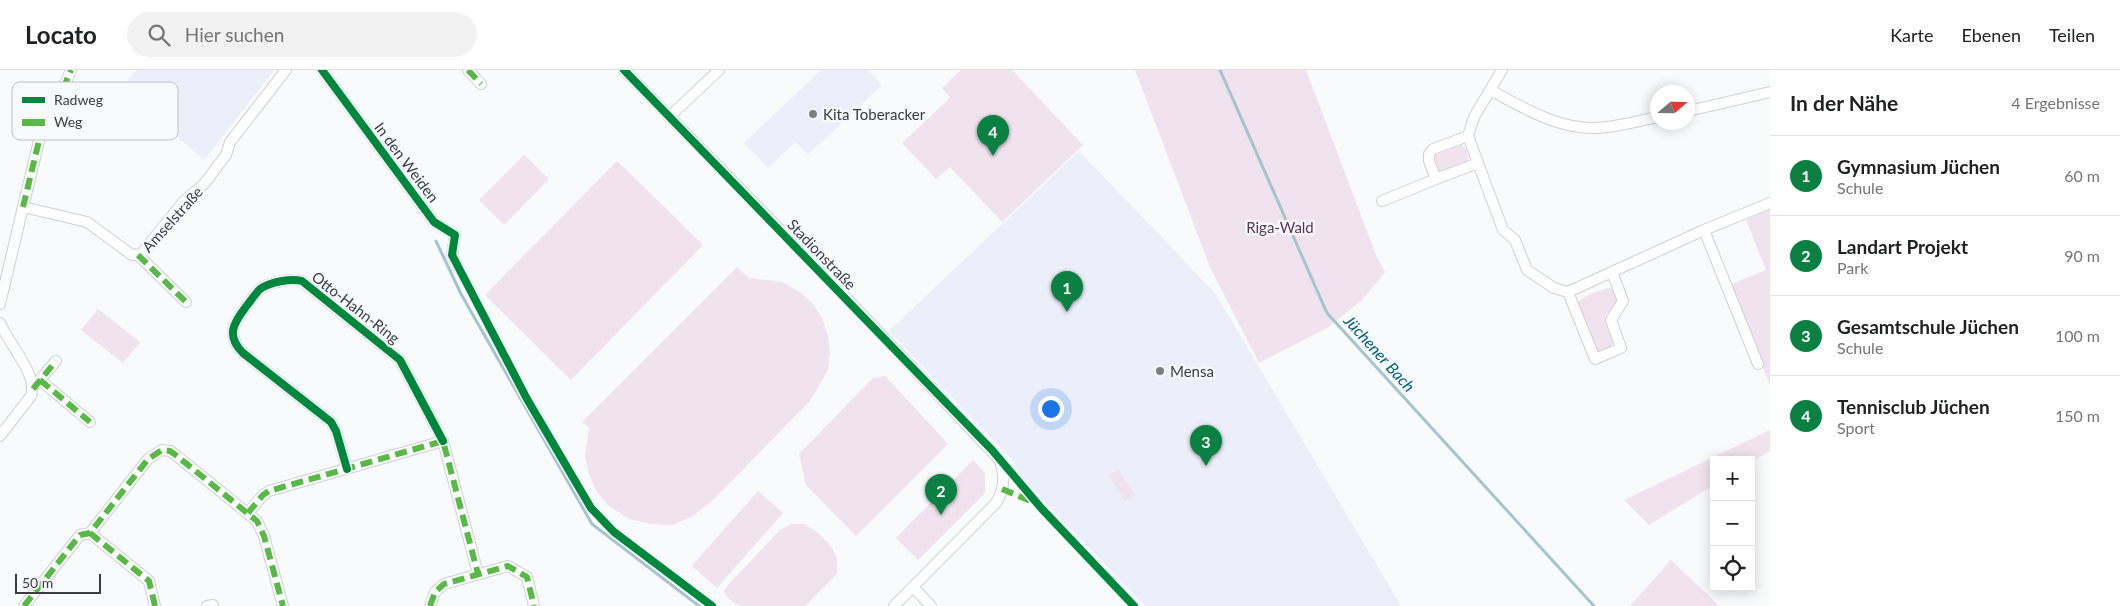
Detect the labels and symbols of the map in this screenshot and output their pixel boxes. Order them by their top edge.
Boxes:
legend [12,82,178,140]
north arrow [1650,85,1695,130]
text: Radweg [54,91,103,108]
place label: Kita Toberacker [823,105,926,123]
marker: Kita Toberacker [807,108,819,120]
text: Weg [54,113,82,130]
pin: 4 [977,115,1009,156]
street label: In den Weiden [371,118,443,206]
street label: Amselstraße [138,183,206,255]
street label: Stadionstraße [784,215,860,293]
park label: Riga-Wald [1246,218,1314,236]
street label: Otto-Hahn-Ring [309,267,404,347]
pin: 1 [1051,271,1083,312]
water label: Jüchener Bach [1340,310,1419,395]
place label: Mensa [1170,362,1214,380]
marker: Mensa [1154,365,1166,377]
your location [1038,396,1064,422]
pin: 3 [1190,425,1222,466]
pin: 2 [925,474,957,515]
scale bar [15,571,101,594]

